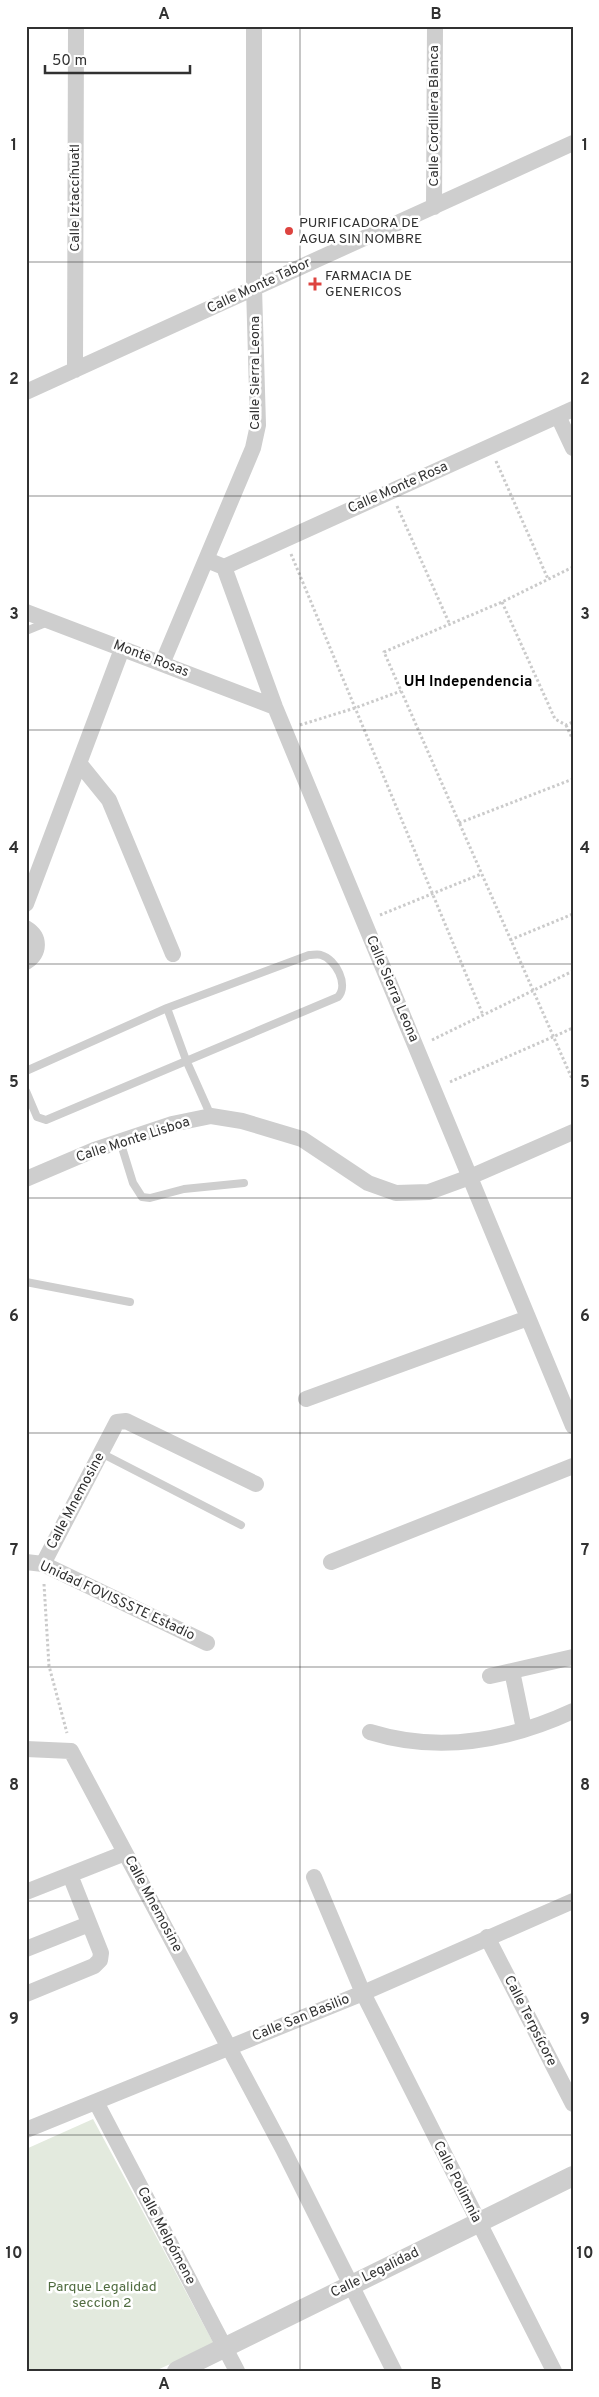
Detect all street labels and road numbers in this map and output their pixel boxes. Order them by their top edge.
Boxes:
street label: Calle Cordillera Blanca [426,45,443,187]
street label: Calle Iztaccíhuatl [67,144,84,252]
street label: Calle Monte Tabor [204,254,314,317]
street label: Calle Sierra Leona [247,316,264,430]
street label: Calle Monte Rosa [345,458,451,518]
street label: Monte Rosas [111,637,191,681]
street label: Calle Sierra Leona [362,933,422,1045]
street label: Calle Monte Lisboa [74,1114,192,1166]
street label: Calle Mnemosine [43,1450,109,1552]
street label: Unidad FOVISSSTE Estadio [37,1558,197,1645]
street label: Calle Mnemosine [120,1853,186,1955]
street label: Calle Terpsícore [500,1973,560,2069]
street label: Calle San Basilio [250,1991,352,2045]
street label: Calle Polimnia [429,2138,485,2226]
street label: Calle Melpómene [133,2184,199,2288]
street label: Calle Legalidad [328,2244,422,2302]

